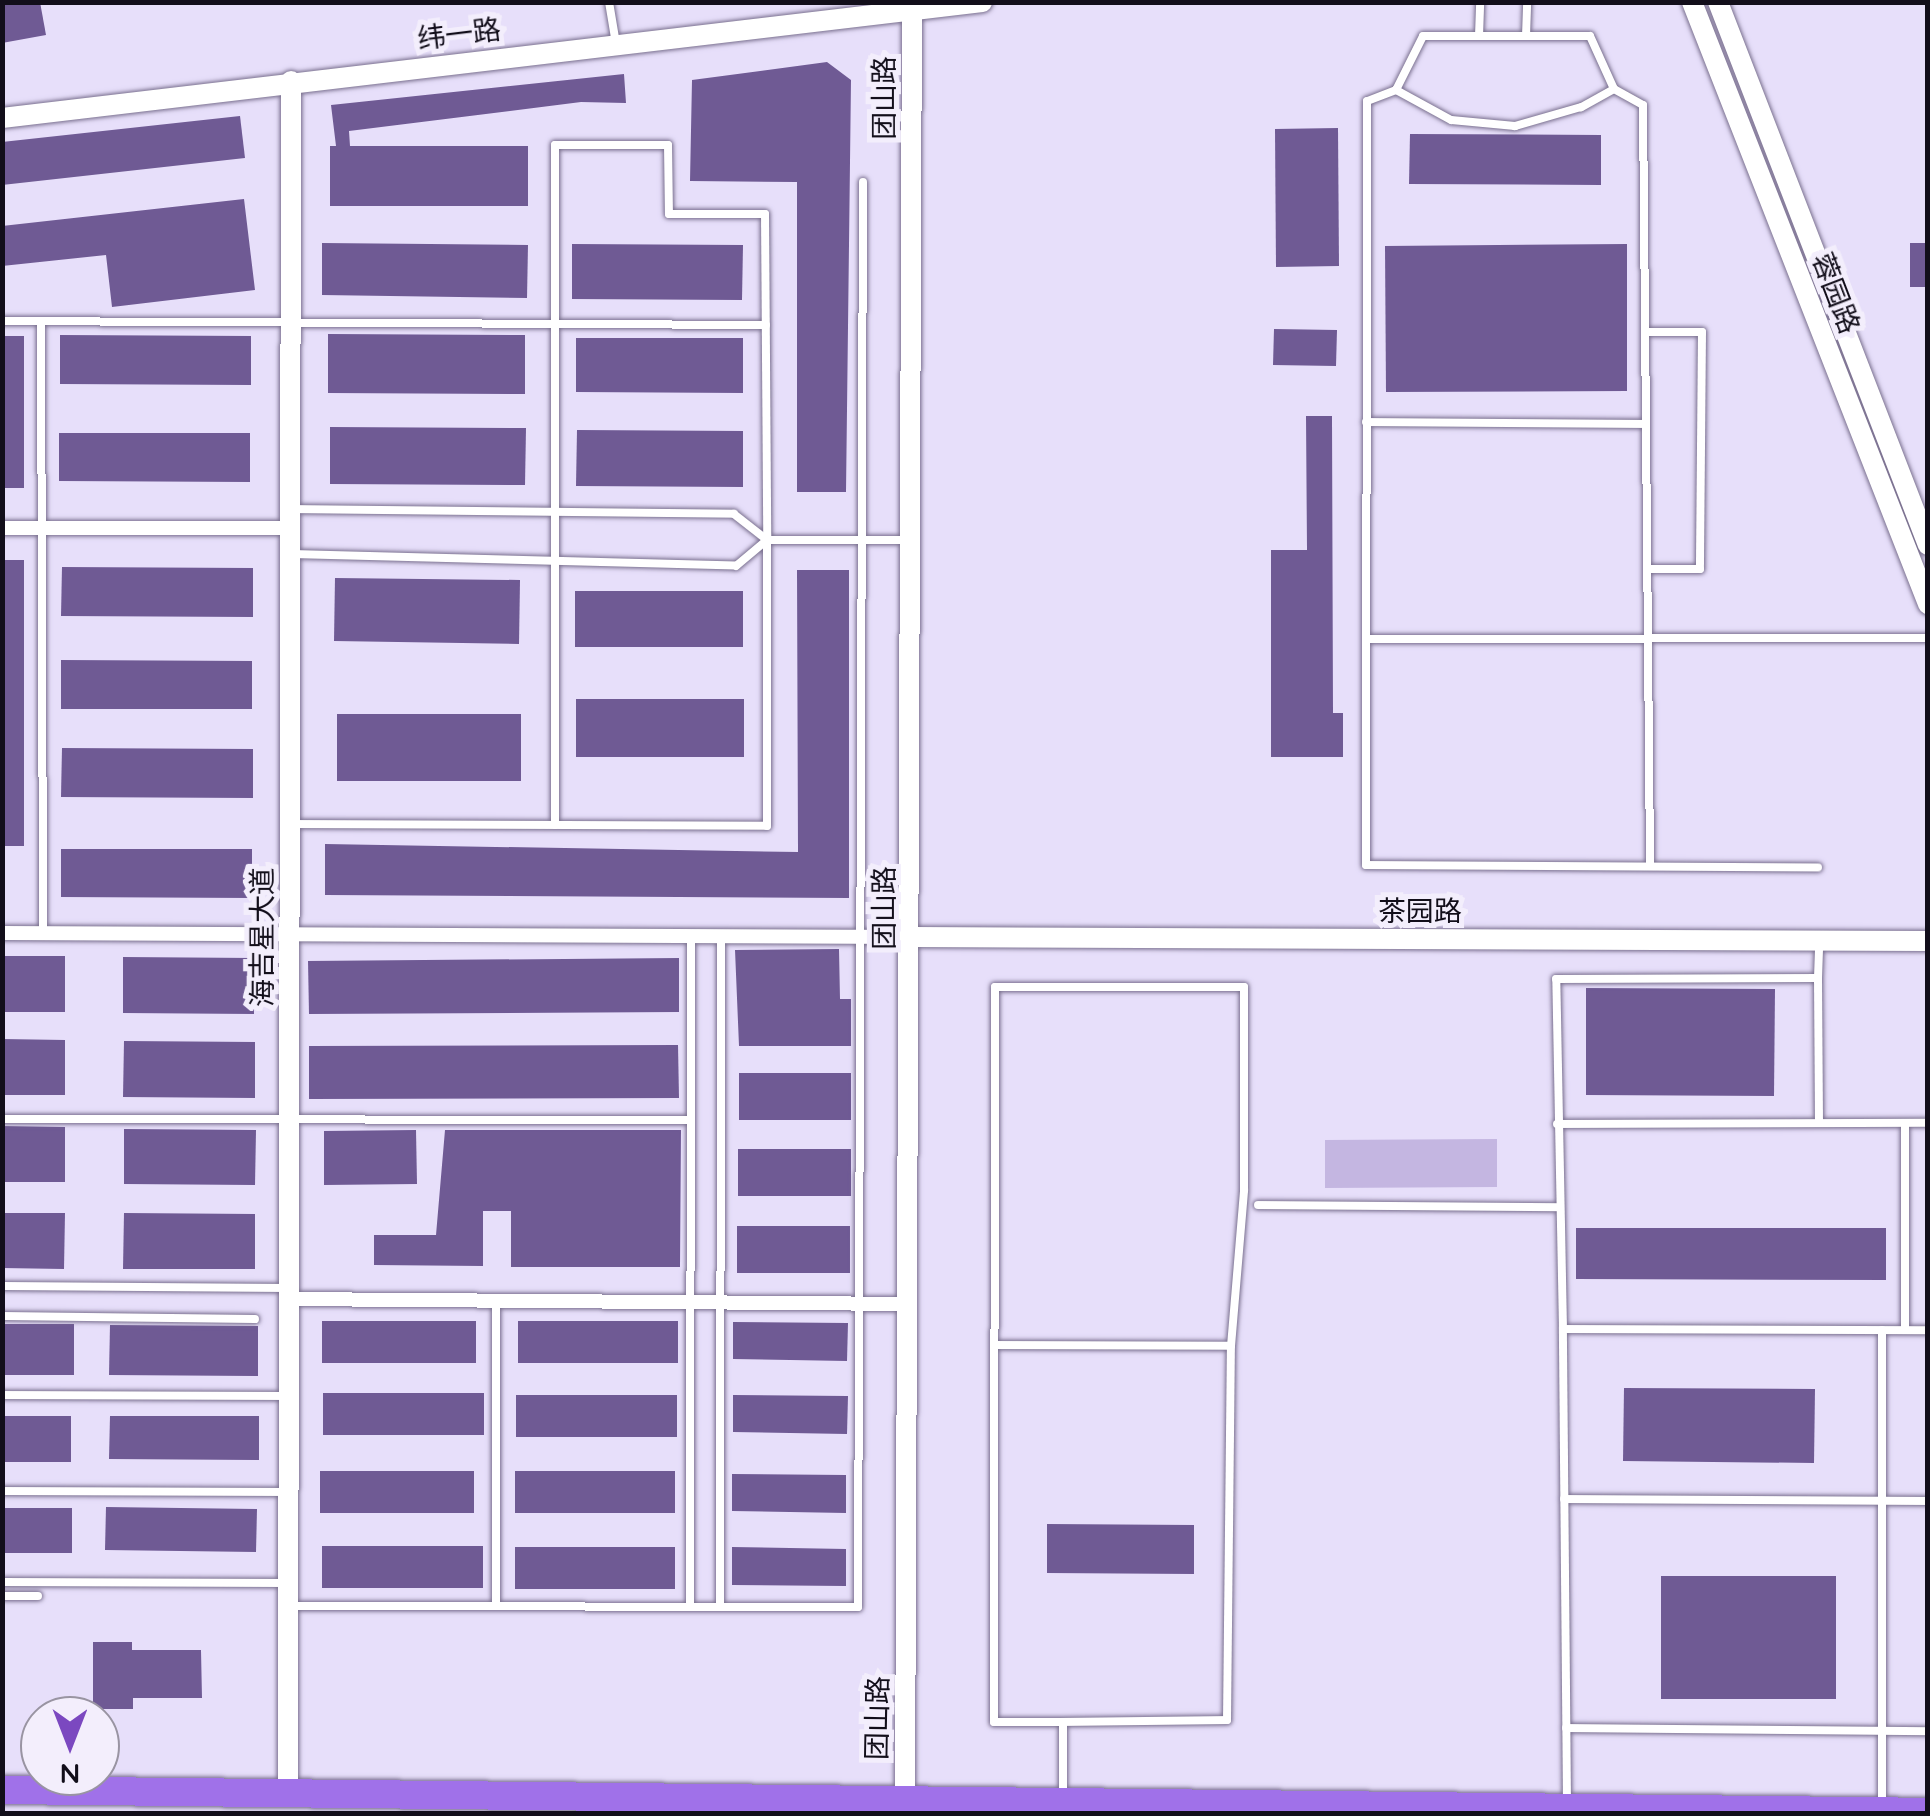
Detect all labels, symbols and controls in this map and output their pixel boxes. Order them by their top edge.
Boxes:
street label: 纬一路 [415,12,503,56]
street label: 团山路 [867,56,901,140]
street label: 蓉园路 [1805,248,1867,338]
street label: 团山路 [867,866,901,950]
street label: 海吉星大道 [245,867,279,1007]
street label: 茶园路 [1378,894,1462,928]
street label: 团山路 [859,1676,895,1760]
north arrow [20,1696,120,1796]
text: N [60,1757,80,1792]

